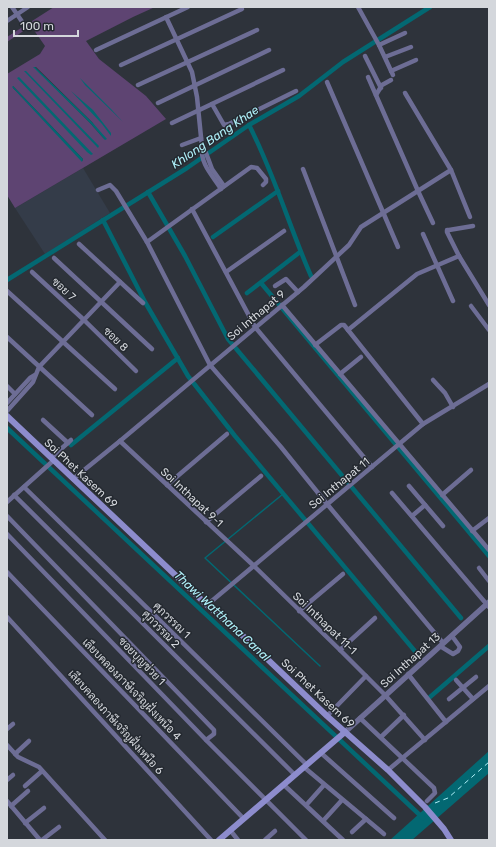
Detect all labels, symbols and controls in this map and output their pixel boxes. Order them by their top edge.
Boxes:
scale bar [14,12,78,38]
text: 100 m [20,19,54,33]
water label: Khlong Bang Khae [169,102,262,171]
street label: ซอย 7 [49,275,79,304]
street label: Soi Inthapat 9 [225,287,288,343]
street label: ซอย 8 [101,325,131,354]
street label: Soi Phet Kasem 69 [41,436,120,511]
street label: Soi Inthapat 11 [306,455,372,512]
street label: Soi Inthapat 9-1 [158,465,226,530]
water label: Thawi Watthana Canal [171,568,274,665]
street label: Soi Inthapat 11-1 [290,590,359,657]
street label: ศุภวรรณ 1 [149,600,193,643]
street label: ศุภวรรณ 2 [138,608,182,652]
street label: Soi Inthapat 13 [378,630,443,691]
street label: เลียบคลองภาษีเจริญฝั่งเหนือ 4 [80,633,187,743]
street label: ซอยบุญช่วย 1 [114,634,168,689]
street label: Soi Phet Kasem 69 [278,656,357,731]
street label: เลียบคลองภาษีเจริญฝั่งเหนือ 6 [65,664,170,778]

